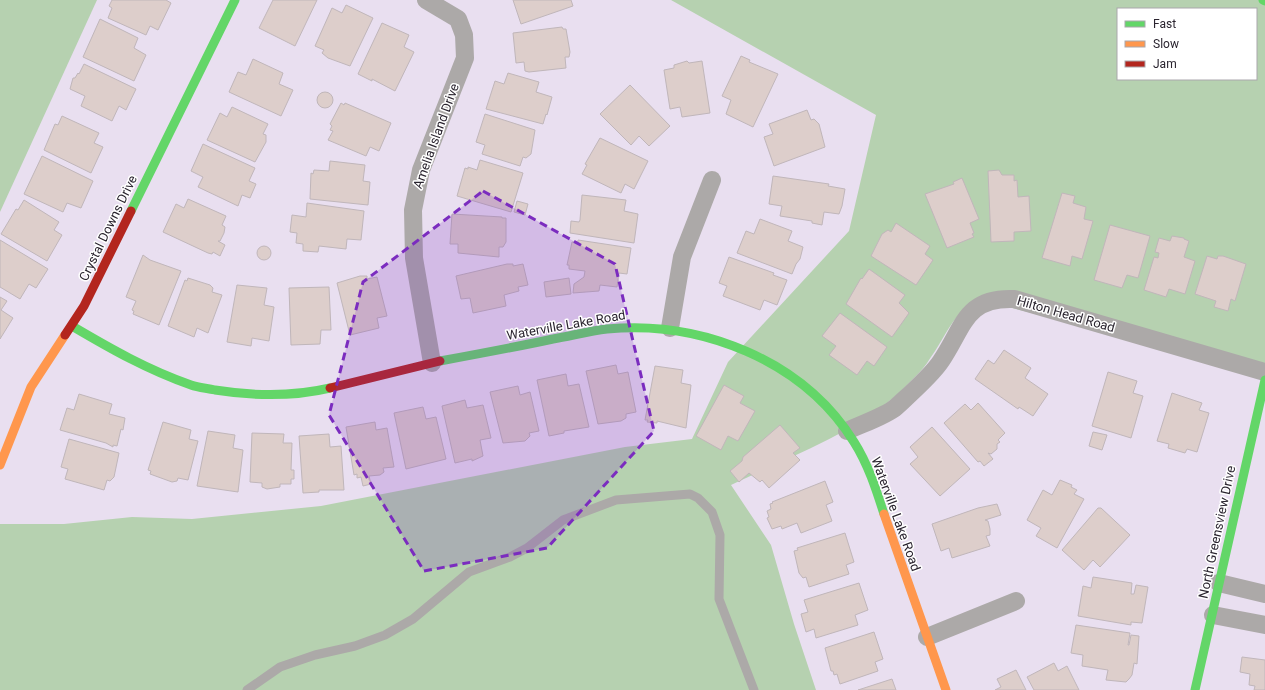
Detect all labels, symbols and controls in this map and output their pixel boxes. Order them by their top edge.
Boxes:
legend [1117,8,1257,80]
text: Fast [1153,17,1176,31]
text: Slow [1153,37,1179,51]
text: Jam [1153,57,1177,71]
street label: Amelia Island Drive [410,81,462,191]
street label: Crystal Downs Drive [76,173,140,283]
street label: Hilton Head Road [1015,293,1117,335]
street label: Waterville Lake Road [505,307,627,343]
street label: Waterville Lake Road [868,455,924,573]
street label: North Greensview Drive [1196,464,1238,600]

